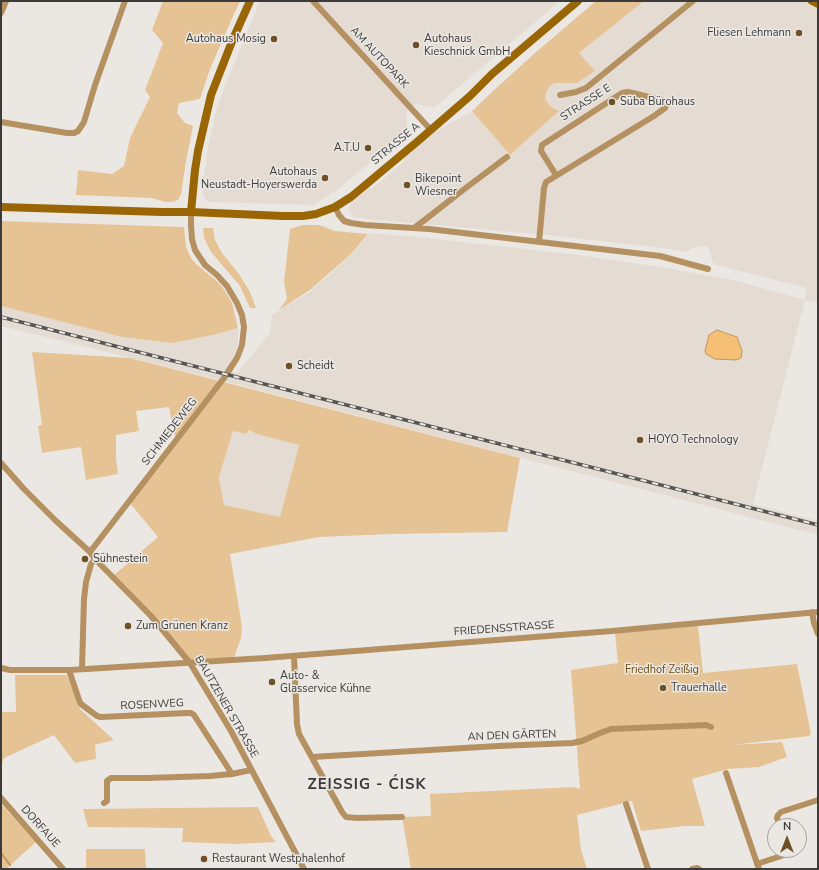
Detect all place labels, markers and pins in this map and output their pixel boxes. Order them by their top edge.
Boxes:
place label: Fliesen Lehmann [707,26,791,40]
marker: Fliesen Lehmann [794,28,804,38]
place label: Autohaus Mosig [186,32,266,46]
place label: Autohaus Kieschnick GmbH [424,32,510,58]
marker: Autohaus Mosig [269,34,279,44]
marker: Autohaus Kieschnick GmbH [411,40,421,50]
place label: Süba Bürohaus [620,95,695,109]
marker: Süba Bürohaus [607,97,617,107]
place label: A.T.U [334,141,360,155]
marker: A.T.U [363,143,373,153]
place label: Autohaus Neustadt-Hoyerswerda [201,165,317,191]
place label: Bikepoint Wiesner [415,172,461,198]
marker: Autohaus Neustadt-Hoyerswerda [320,173,330,183]
marker: Bikepoint Wiesner [402,180,412,190]
place label: Scheidt [297,359,334,373]
marker: Scheidt [284,361,294,371]
place label: HOYO Technology [648,433,738,447]
marker: HOYO Technology [635,435,645,445]
place label: Sühnestein [93,552,148,566]
marker: Sühnestein [80,554,90,564]
place label: Zum Grünen Kranz [136,619,228,633]
marker: Zum Grünen Kranz [123,621,133,631]
place label: Auto- & Glasservice Kühne [280,669,371,695]
marker: Auto- & Glasservice Kühne [267,677,277,687]
place label: Trauerhalle [671,681,727,695]
marker: Trauerhalle [658,683,668,693]
place label: Restaurant Westphalenhof [212,852,345,866]
marker: Restaurant Westphalenhof [199,854,209,864]

